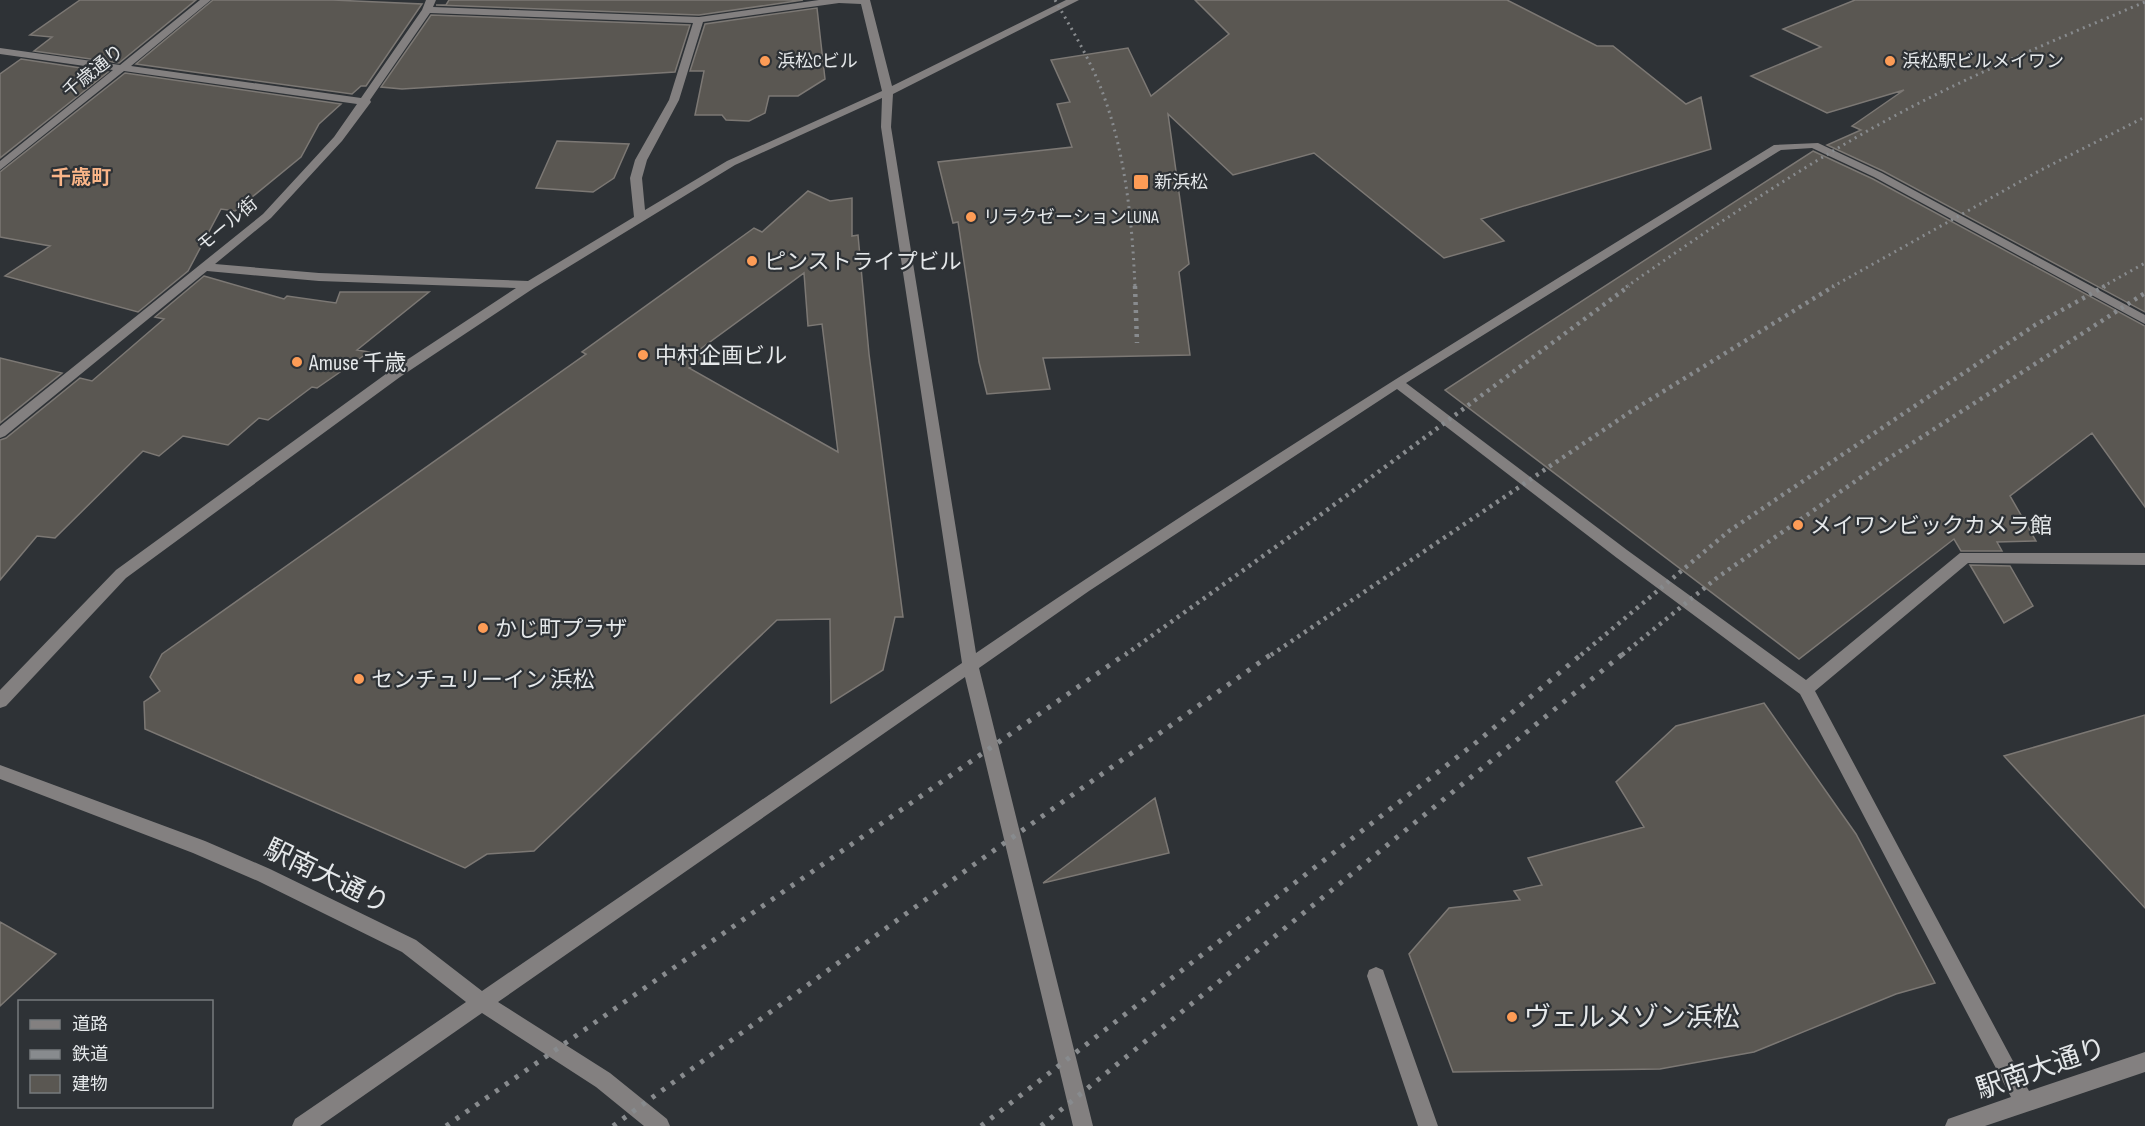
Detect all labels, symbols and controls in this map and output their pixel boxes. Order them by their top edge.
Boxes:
street label: 千歳通り [59,41,128,102]
place label: 浜松Cビル [777,51,858,72]
place label: 浜松駅ビルメイワン [1902,51,2064,72]
marker: 浜松Cビル [758,54,772,68]
marker: 浜松駅ビルメイワン [1883,54,1897,68]
district label: 千歳町 [51,166,111,190]
place label: 新浜松 [1154,172,1208,193]
marker: 新浜松 [1132,173,1150,191]
street label: モール街 [193,193,262,256]
place label: リラクゼーションLUNA [983,207,1159,228]
marker: リラクゼーションLUNA [964,210,978,224]
place label: ピンストライプビル [764,249,962,276]
marker: ピンストライプビル [745,254,759,268]
place label: 中村企画ビル [655,343,787,370]
marker: 中村企画ビル [636,348,650,362]
place label: Amuse 千歳 [308,350,406,377]
marker: Amuse 千歳 [290,355,304,369]
place label: メイワンビックカメラ館 [1810,513,2052,540]
marker: メイワンビックカメラ館 [1791,518,1805,532]
place label: かじ町プラザ [495,616,627,643]
marker: かじ町プラザ [476,621,490,635]
place label: センチュリーイン 浜松 [371,667,595,694]
marker: センチュリーイン 浜松 [352,672,366,686]
street label: 駅南大通り [259,833,394,921]
legend [18,1000,213,1108]
place label: ヴェルメゾン浜松 [1524,1002,1740,1034]
marker: ヴェルメゾン浜松 [1505,1010,1519,1024]
text: 道路 [72,1014,108,1035]
street label: 駅南大通り [1972,1032,2110,1106]
text: 鉄道 [72,1044,108,1065]
text: 建物 [72,1074,108,1095]

